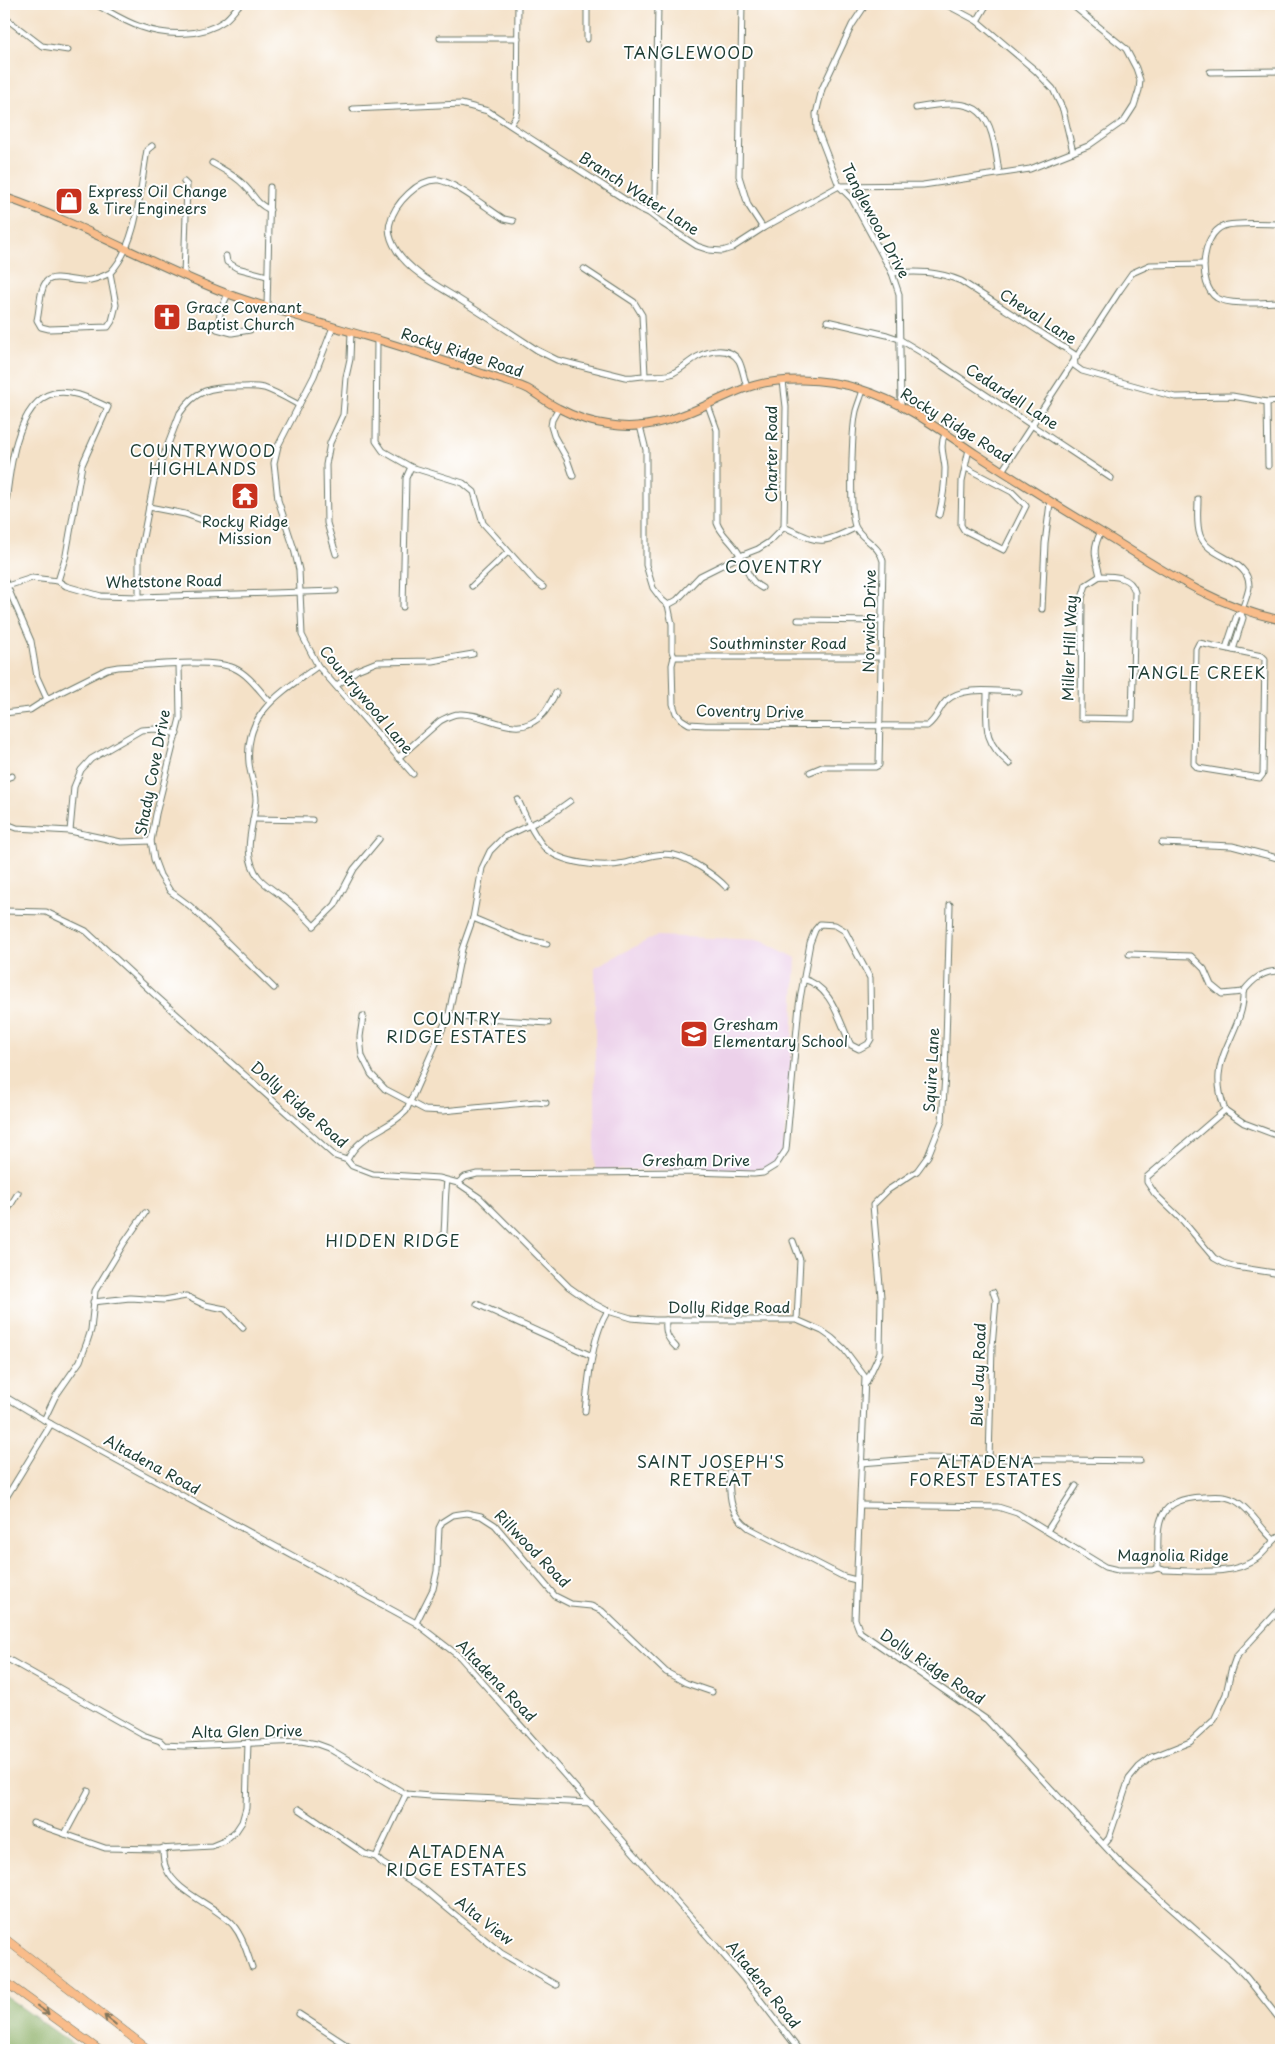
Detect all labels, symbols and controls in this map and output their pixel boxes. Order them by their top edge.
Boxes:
district label: TANGLEWOOD [623,40,755,64]
street label: Branch Water Lane [575,145,705,240]
street label: Tanglewood Drive [836,159,916,282]
place label: Express Oil Change & Tire Engineers [88,179,227,219]
shop icon: Express Oil Change & Tire Engineers [54,186,84,216]
street label: Cheval Lane [996,282,1082,349]
place label: Grace Covenant Baptist Church [186,295,302,335]
church icon: Grace Covenant Baptist Church [152,302,182,332]
street label: Rocky Ridge Road [398,321,527,382]
street label: Cedardell Lane [962,357,1064,435]
street label: Rocky Ridge Road [897,381,1017,468]
street label: Charter Road [759,405,782,503]
district label: COUNTRYWOOD HIGHLANDS [130,438,276,480]
temple icon: Rocky Ridge Mission [230,481,260,511]
place label: Rocky Ridge Mission [202,509,288,549]
district label: COVENTRY [725,554,823,578]
street label: Whetstone Road [106,568,222,593]
street label: Norwich Drive [856,569,881,673]
street label: Miller Hill Way [1055,595,1082,701]
street label: Southminster Road [709,631,847,654]
street label: Countrywood Lane [315,640,420,758]
district label: TANGLE CREEK [1127,660,1267,684]
street label: Coventry Drive [696,698,804,723]
street label: Shady Cove Drive [128,707,175,838]
district label: COUNTRY RIDGE ESTATES [386,1006,528,1048]
place label: Gresham Elementary School [713,1012,848,1052]
school or university icon: Gresham Elementary School [679,1019,709,1049]
street label: Squire Lane [917,1027,944,1113]
street label: Dolly Ridge Road [246,1055,354,1153]
street label: Gresham Drive [642,1148,750,1171]
district label: HIDDEN RIDGE [325,1228,461,1252]
street label: Dolly Ridge Road [668,1295,790,1318]
street label: Blue Jay Road [964,1322,991,1427]
street label: Altadena Road [100,1428,205,1500]
district label: SAINT JOSEPH'S RETREAT [637,1449,785,1491]
district label: ALTADENA FOREST ESTATES [909,1449,1063,1491]
street label: Rillwood Road [490,1504,576,1592]
street label: Magnolia Ridge [1117,1543,1229,1566]
street label: Dolly Ridge Road [876,1622,990,1710]
street label: Altadena Road [452,1633,543,1726]
street label: Alta Glen Drive [191,1718,303,1743]
district label: ALTADENA RIDGE ESTATES [386,1839,528,1881]
street label: Alta View [451,1890,519,1950]
street label: Altadena Road [722,1935,807,2033]
one-way arrow [36,2004,49,2015]
one-way arrow [104,2015,117,2026]

